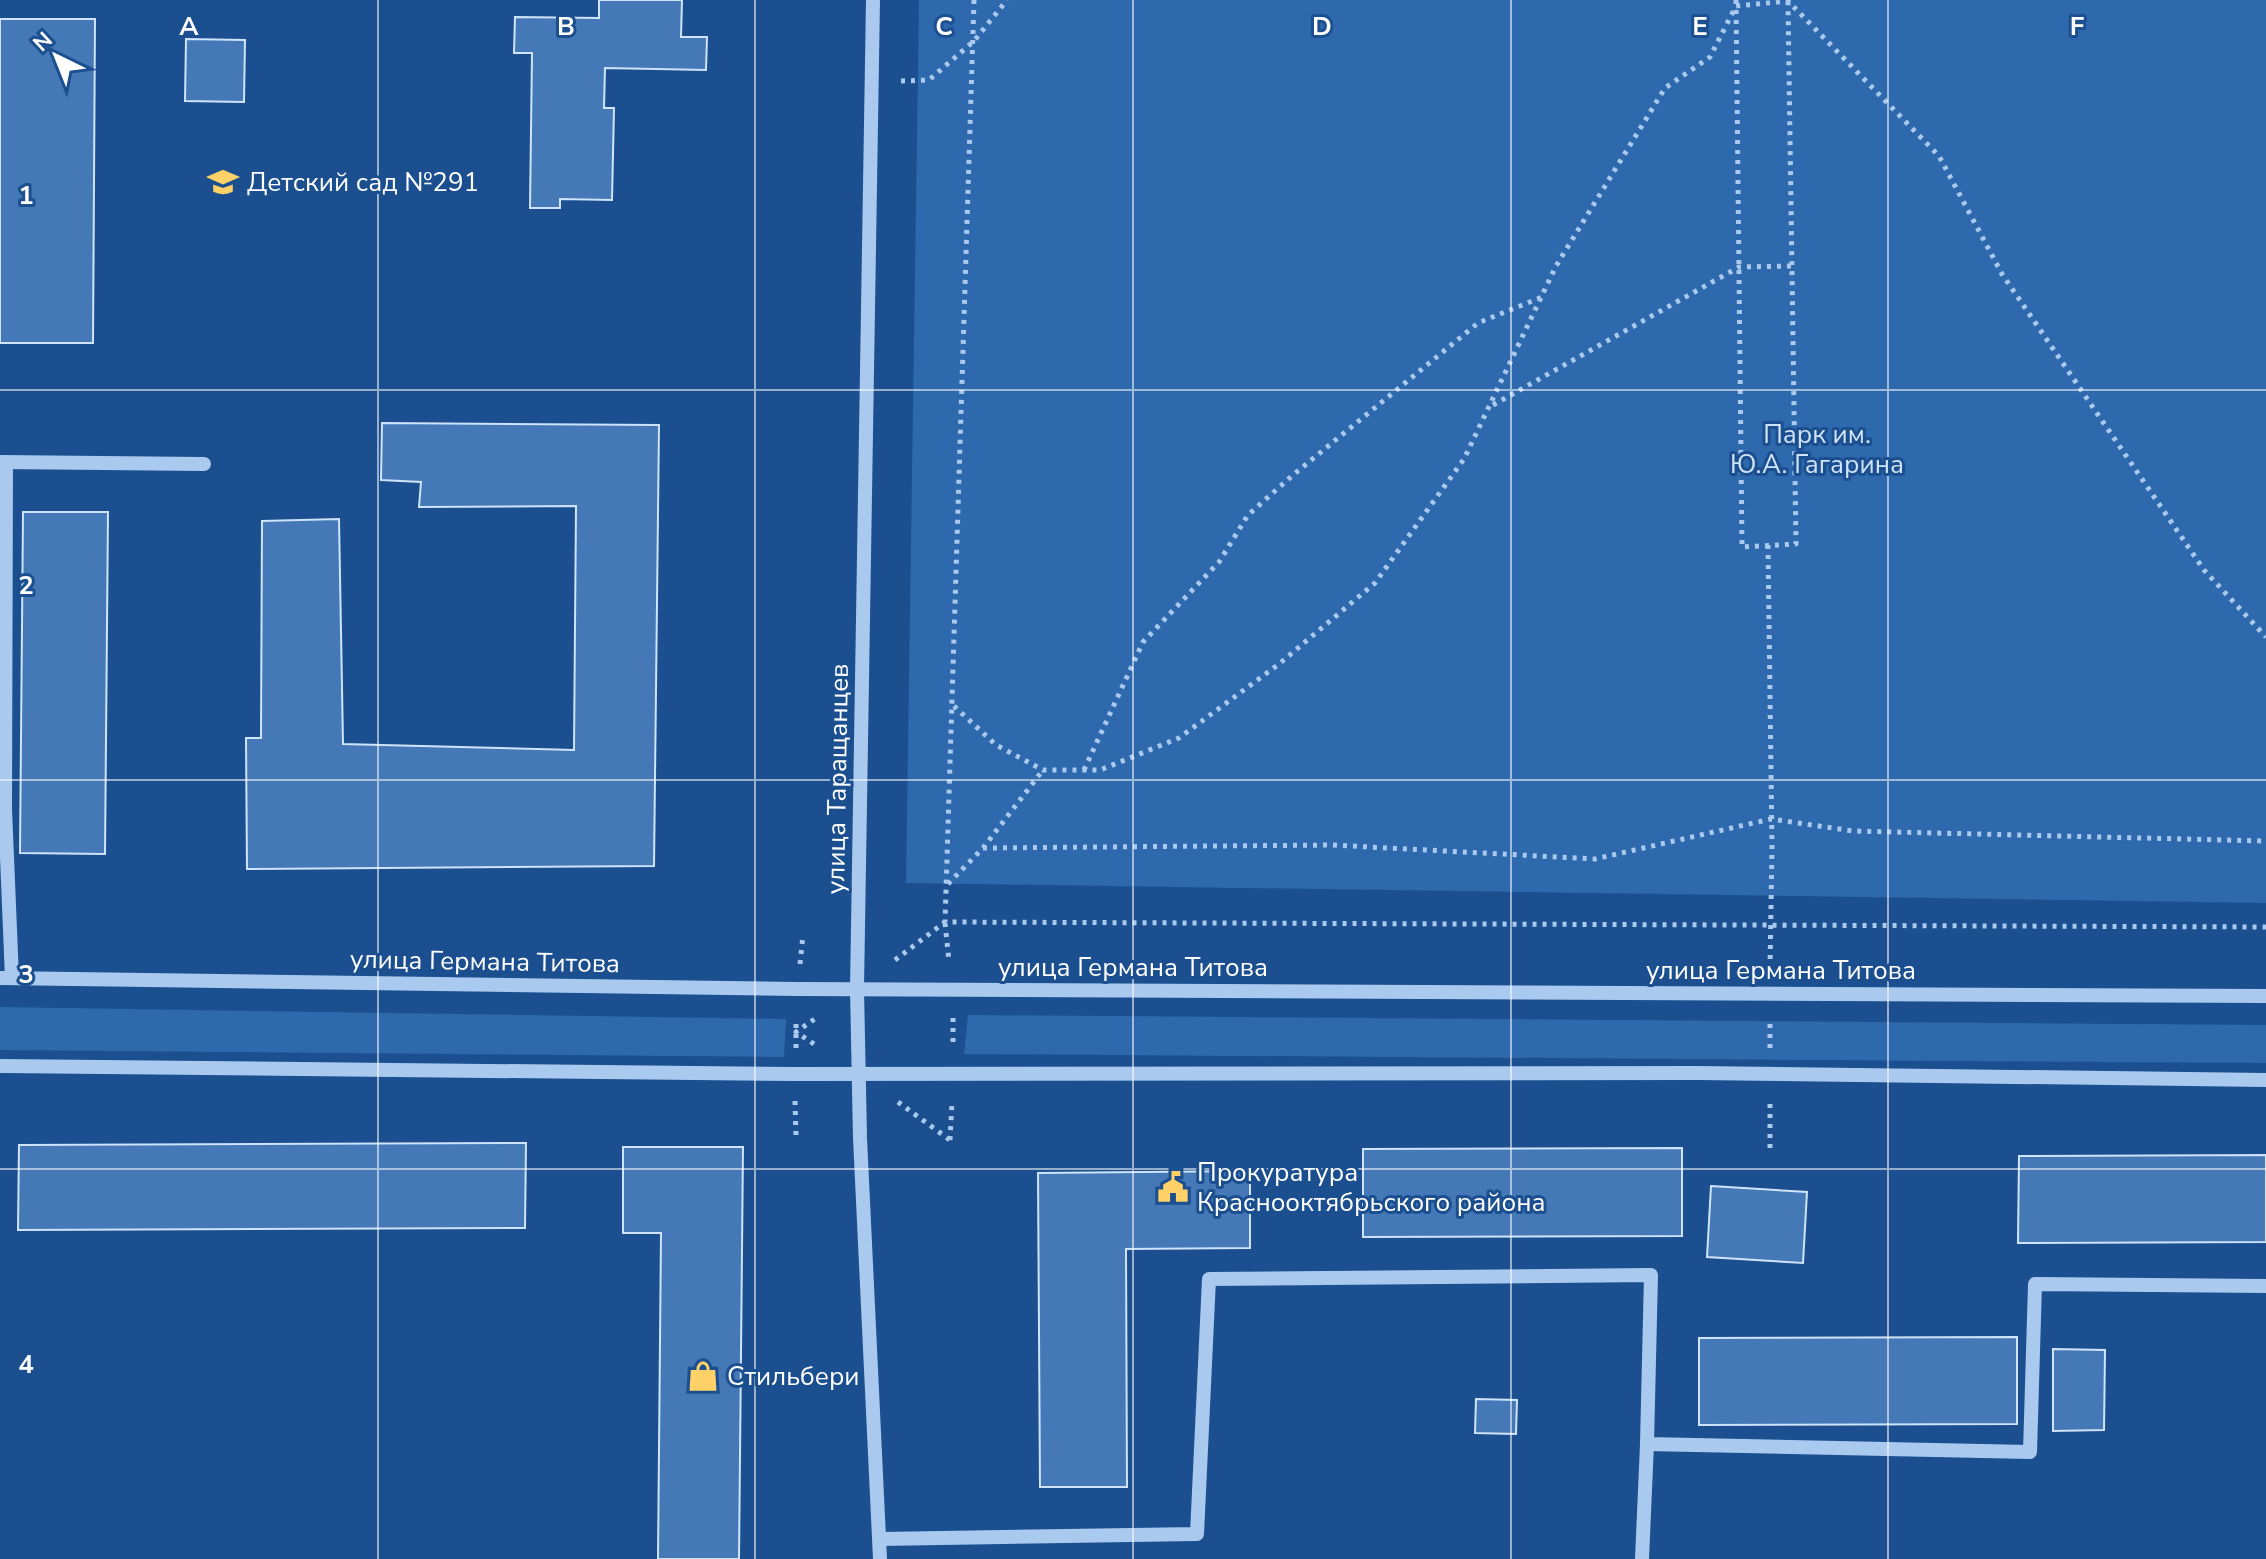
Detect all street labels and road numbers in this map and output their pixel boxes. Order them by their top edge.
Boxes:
street label: улица Таращанцев [818,663,857,895]
street label: улица Германа Титова [350,942,620,981]
street label: улица Германа Титова [998,950,1268,985]
street label: улица Германа Титова [1646,953,1916,988]

